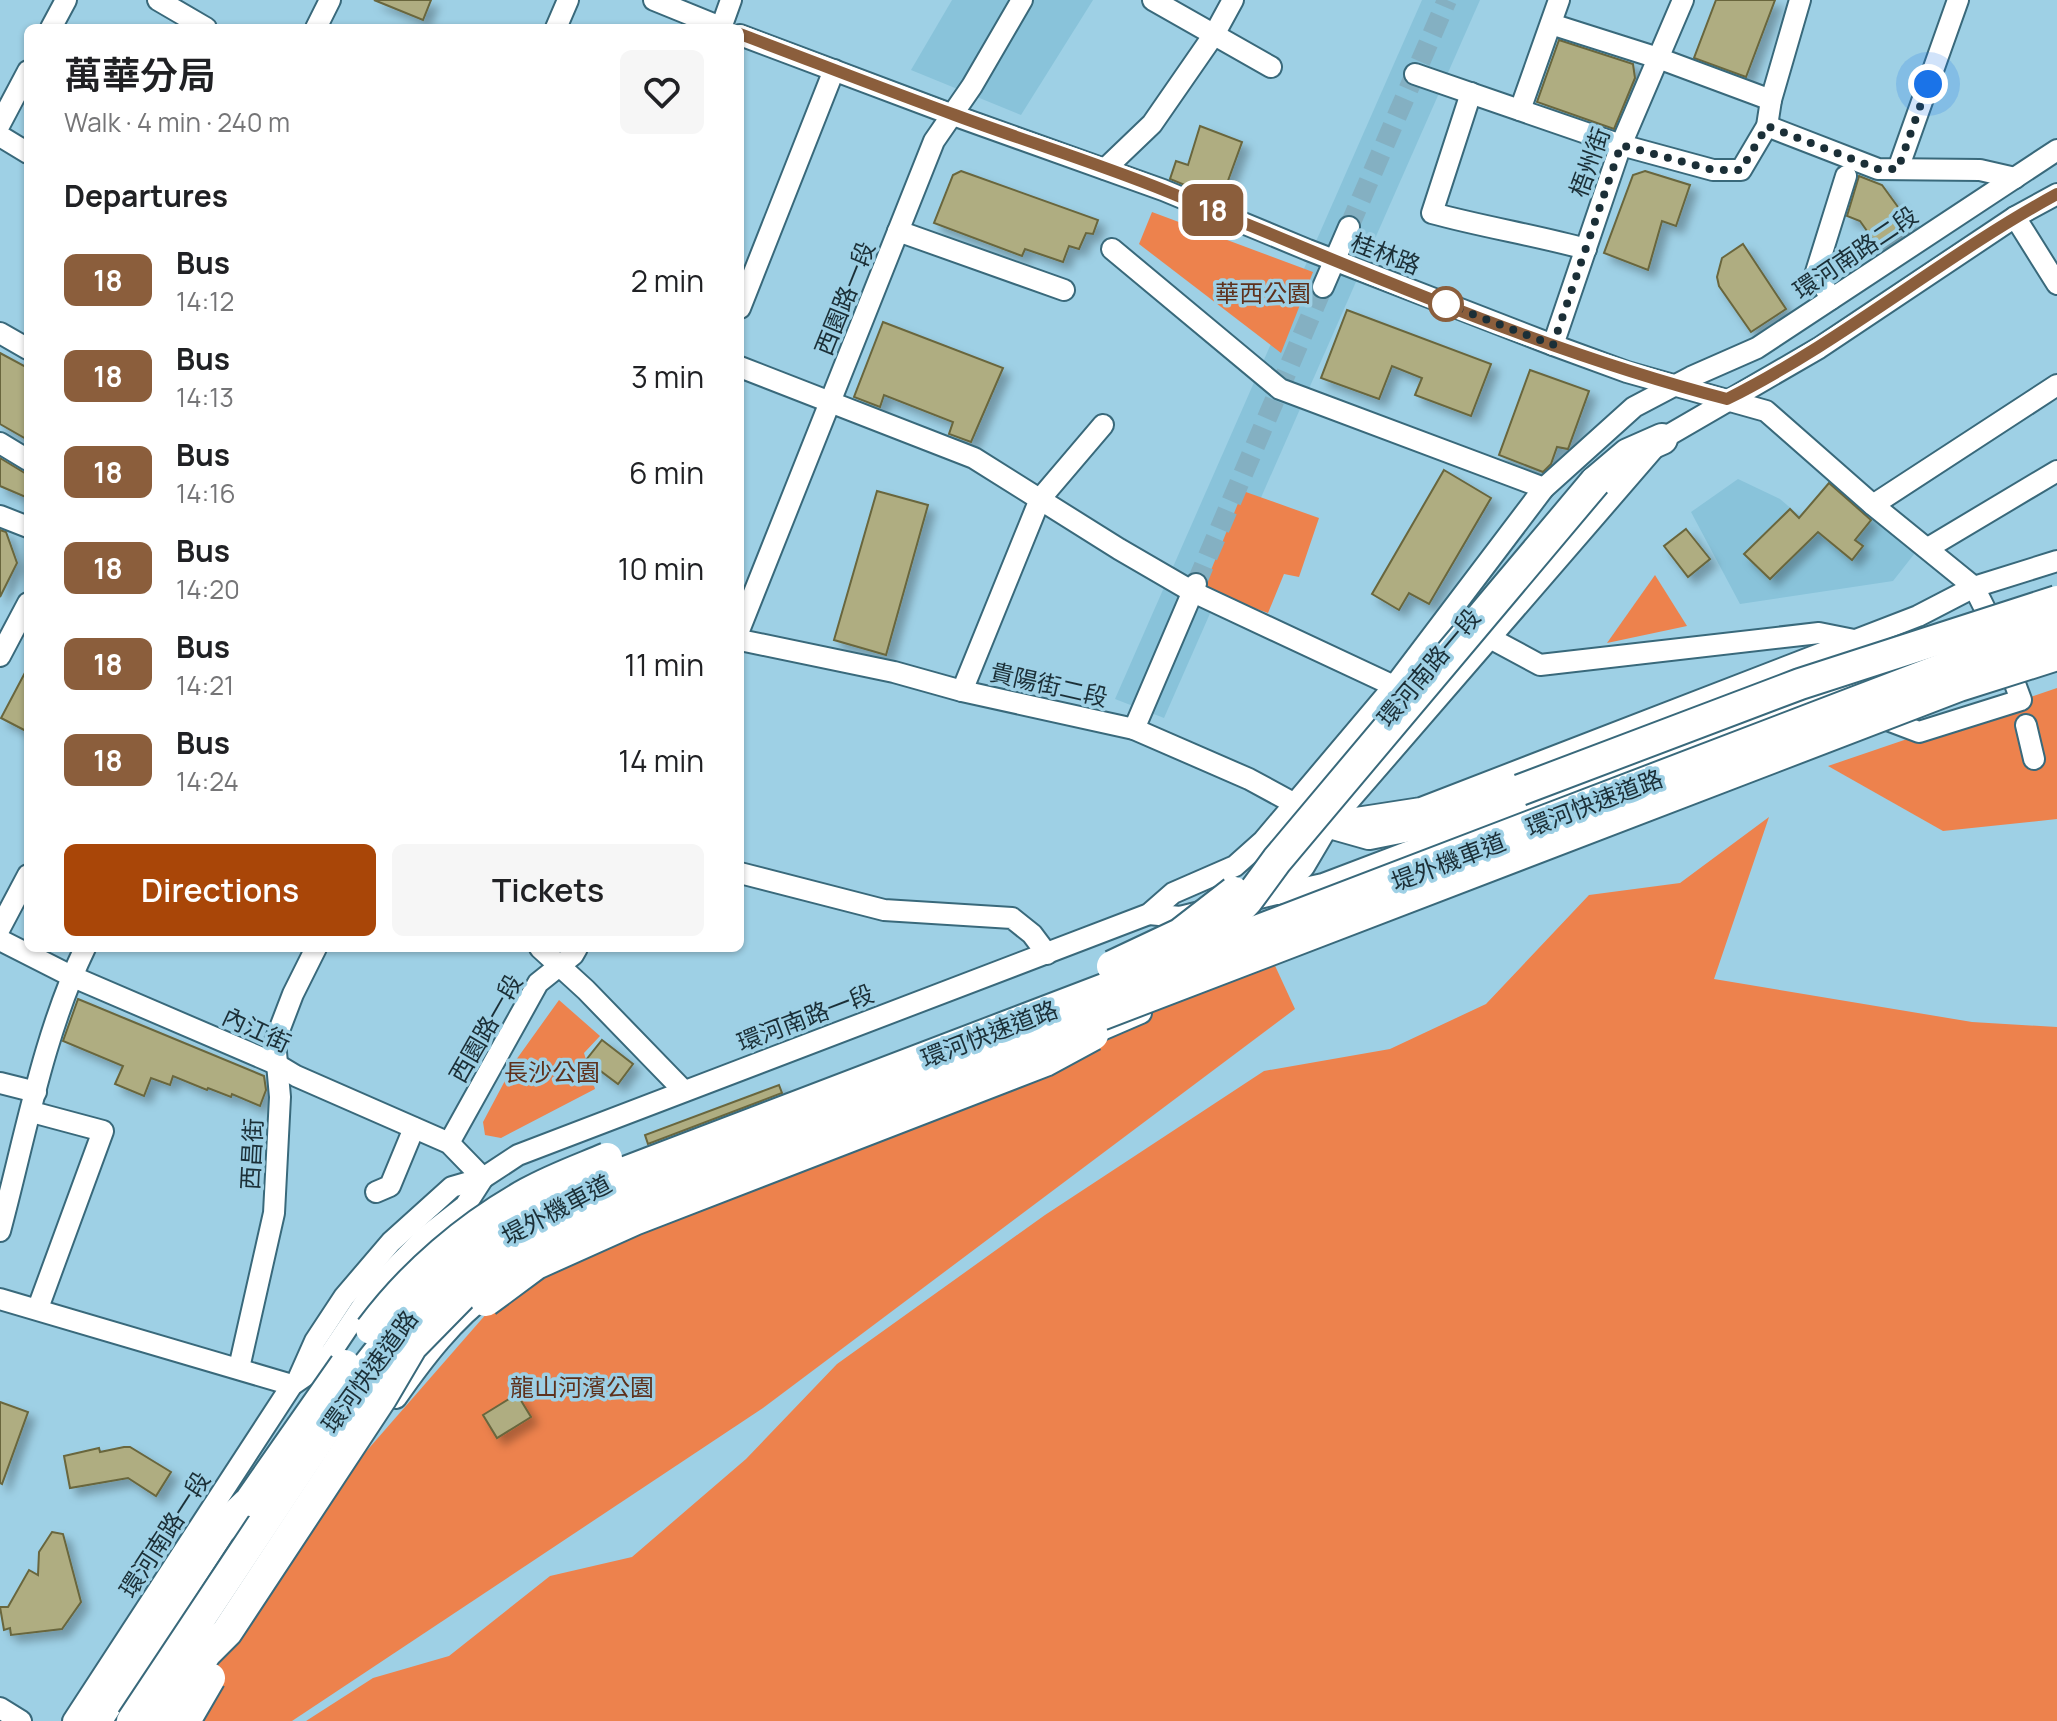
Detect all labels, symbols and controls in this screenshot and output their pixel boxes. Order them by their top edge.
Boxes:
text: 萬華分局 [64,48,216,100]
button: heart [620,50,704,134]
your location [1908,64,1948,104]
text: Walk · 4 min · 240 m [64,104,290,140]
street label: 梧州街 [1561,123,1617,201]
text: Departures [64,175,228,216]
line badge: 18 [1177,184,1249,236]
text: 18 [1198,191,1228,229]
street label: 環河南路二段 [1786,198,1924,306]
street label: 桂林路 [1346,225,1426,281]
street label: 西園路一段 [806,236,882,360]
text: Bus [176,242,230,283]
text: 2 min [631,260,704,301]
text: 18 [93,261,123,299]
park label: 華西公園 [1215,276,1311,309]
text: 14:12 [176,283,234,319]
unlabelled marker [1429,287,1463,321]
text: Bus [176,338,230,379]
text: 3 min [631,356,704,397]
text: 18 [93,357,123,395]
text: 14:13 [176,379,234,415]
text: Bus [176,434,230,475]
text: 6 min [629,452,704,493]
text: 18 [93,453,123,491]
text: 14:16 [176,475,236,511]
text: Bus [176,530,230,571]
text: 10 min [618,548,704,589]
text: 18 [93,549,123,587]
text: 14:20 [176,571,240,607]
street label: 環河南路一段 [1369,601,1487,733]
text: Bus [176,626,230,667]
text: 11 min [624,644,704,685]
text: 18 [93,645,123,683]
street label: 貴陽街二段 [987,654,1111,714]
text: 14:21 [176,667,234,703]
text: Bus [176,722,230,763]
text: 14 min [618,740,704,781]
text: 18 [93,741,123,779]
street label: 環河快速道路 [1521,761,1667,843]
text: 14:24 [176,763,239,799]
street label: 堤外機車道 [1386,824,1510,898]
button: Directions [64,844,376,936]
button: Tickets [392,844,704,936]
street label: 西園路一段 [441,968,529,1088]
street label: 環河南路一段 [732,976,878,1058]
street label: 環河快速道路 [916,992,1062,1074]
street label: 內江街 [217,999,297,1059]
park label: 長沙公園 [504,1055,600,1088]
street label: 西昌街 [233,1117,269,1191]
street label: 堤外機車道 [495,1166,617,1252]
street label: 環河快速道路 [313,1303,425,1439]
park label: 龍山河濱公園 [510,1370,654,1403]
street label: 環河南路一段 [111,1465,217,1603]

